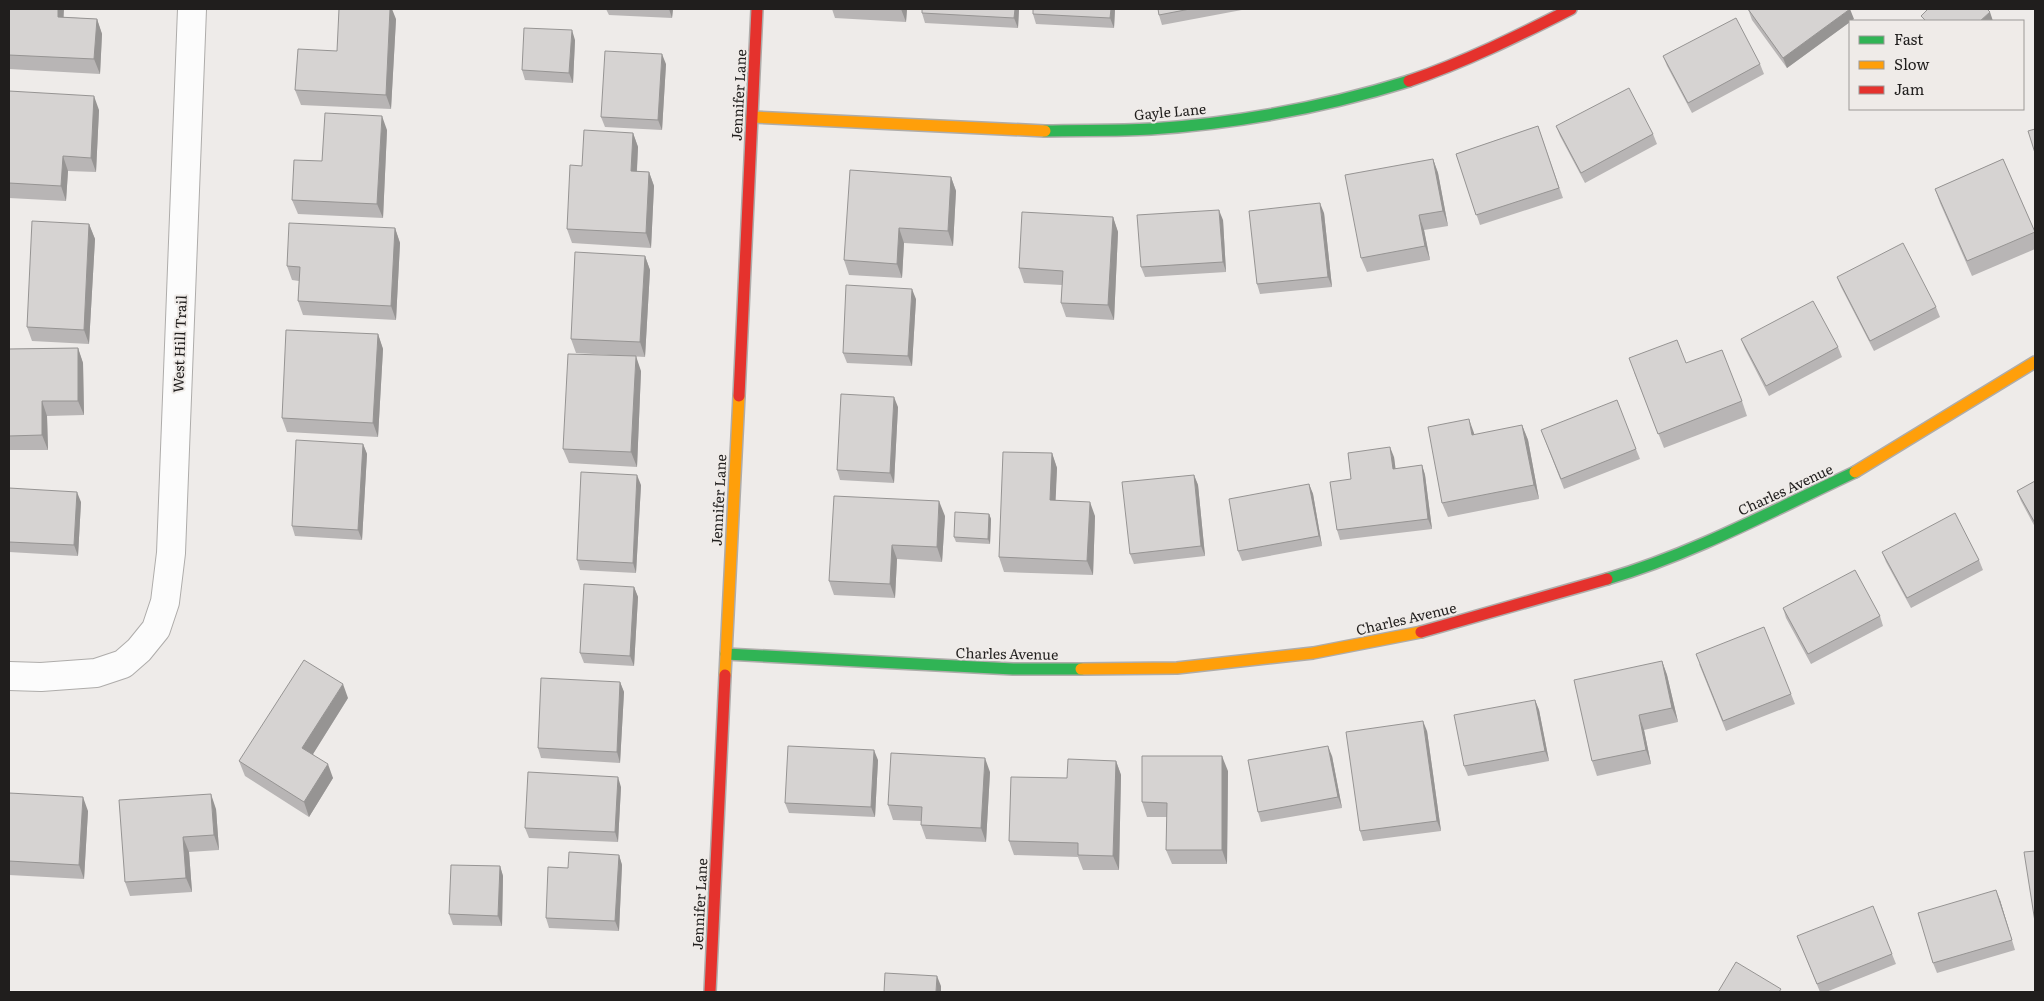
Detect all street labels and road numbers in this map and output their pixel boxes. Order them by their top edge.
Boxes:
street label: Jennifer Lane [726,49,750,141]
street label: Gayle Lane [1133,98,1207,124]
street label: West Hill Trail [167,294,191,393]
street label: Jennifer Lane [706,454,730,546]
street label: Charles Avenue [1734,458,1836,520]
street label: Charles Avenue [1354,597,1458,639]
street label: Charles Avenue [956,642,1058,664]
street label: Jennifer Lane [687,858,711,950]

